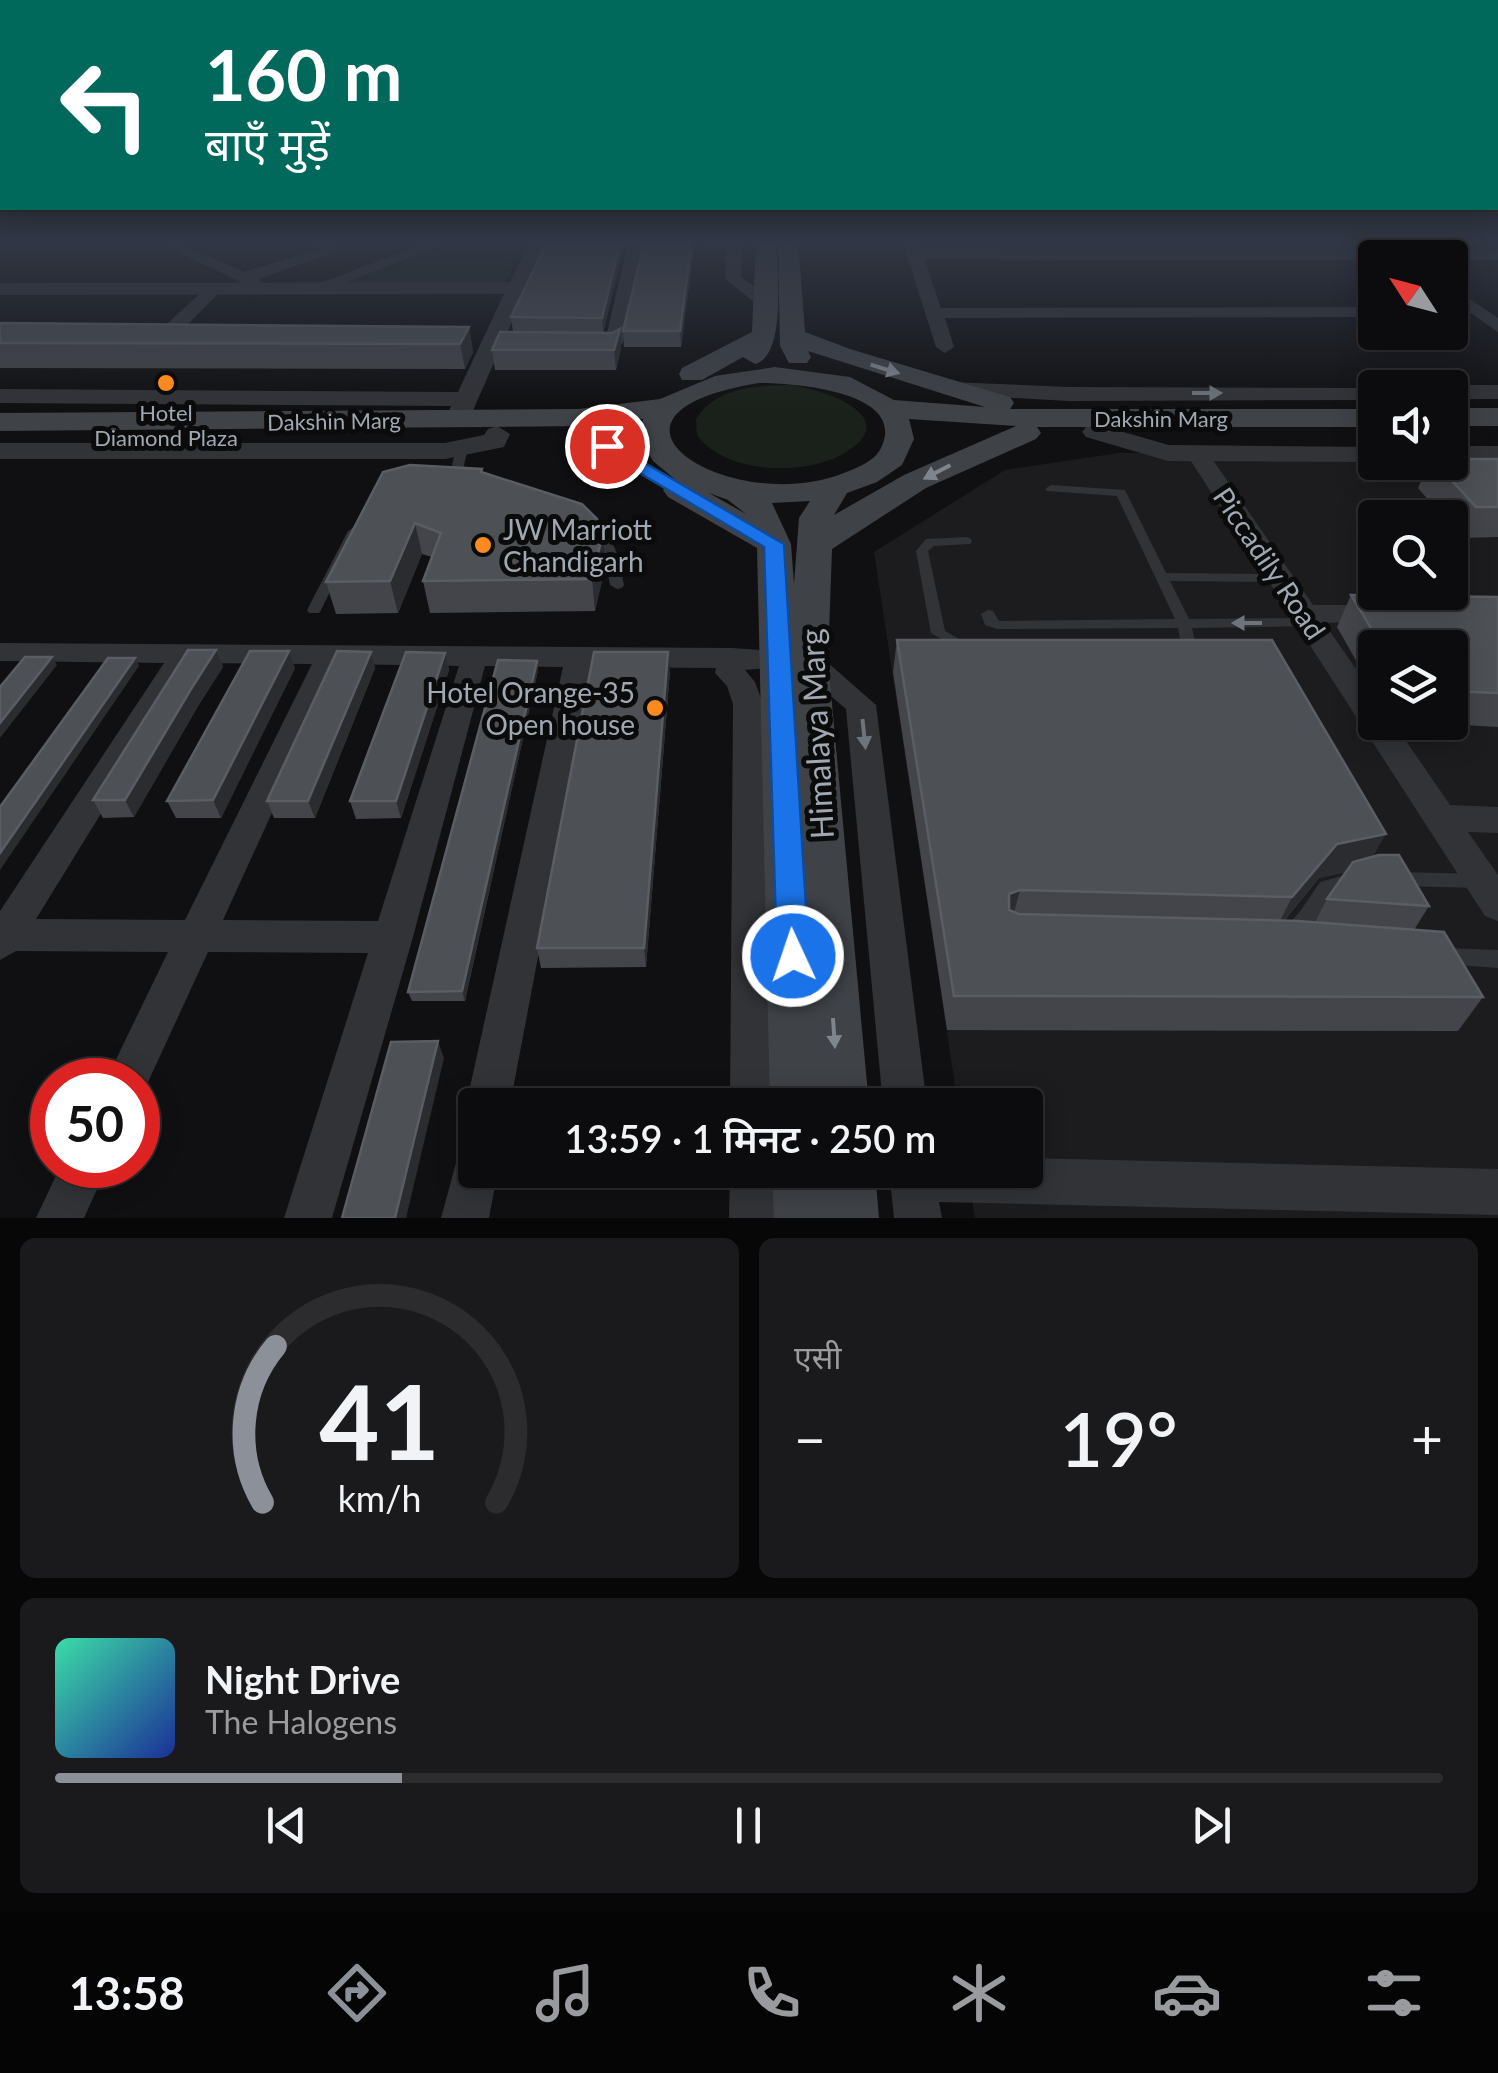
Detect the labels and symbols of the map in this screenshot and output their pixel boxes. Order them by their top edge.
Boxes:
north arrow [1358,240,1468,350]
one-way arrow [870,362,901,377]
marker: Hotel Diamond Plaza [155,372,177,394]
one-way arrow [1192,385,1224,401]
place label: Hotel Diamond Plaza [94,399,238,451]
pin [565,404,650,489]
street label: Dakshin Marg [1094,405,1228,432]
street label: Dakshin Marg [267,406,401,436]
one-way arrow [923,463,952,480]
street label: Piccadily Road [1207,481,1333,645]
place label: JW Marriott Chandigarh [503,512,652,578]
marker: JW Marriott Chandigarh [472,534,494,556]
one-way arrow [1231,615,1263,631]
street label: Himalaya Marg [791,628,841,840]
place label: Hotel Orange-35 Open house [426,675,635,741]
marker: Hotel Orange-35 Open house [644,697,666,719]
one-way arrow [856,718,872,750]
position arrow [741,904,845,1008]
one-way arrow [826,1018,842,1049]
speed limit sign: 50 [30,1058,160,1188]

